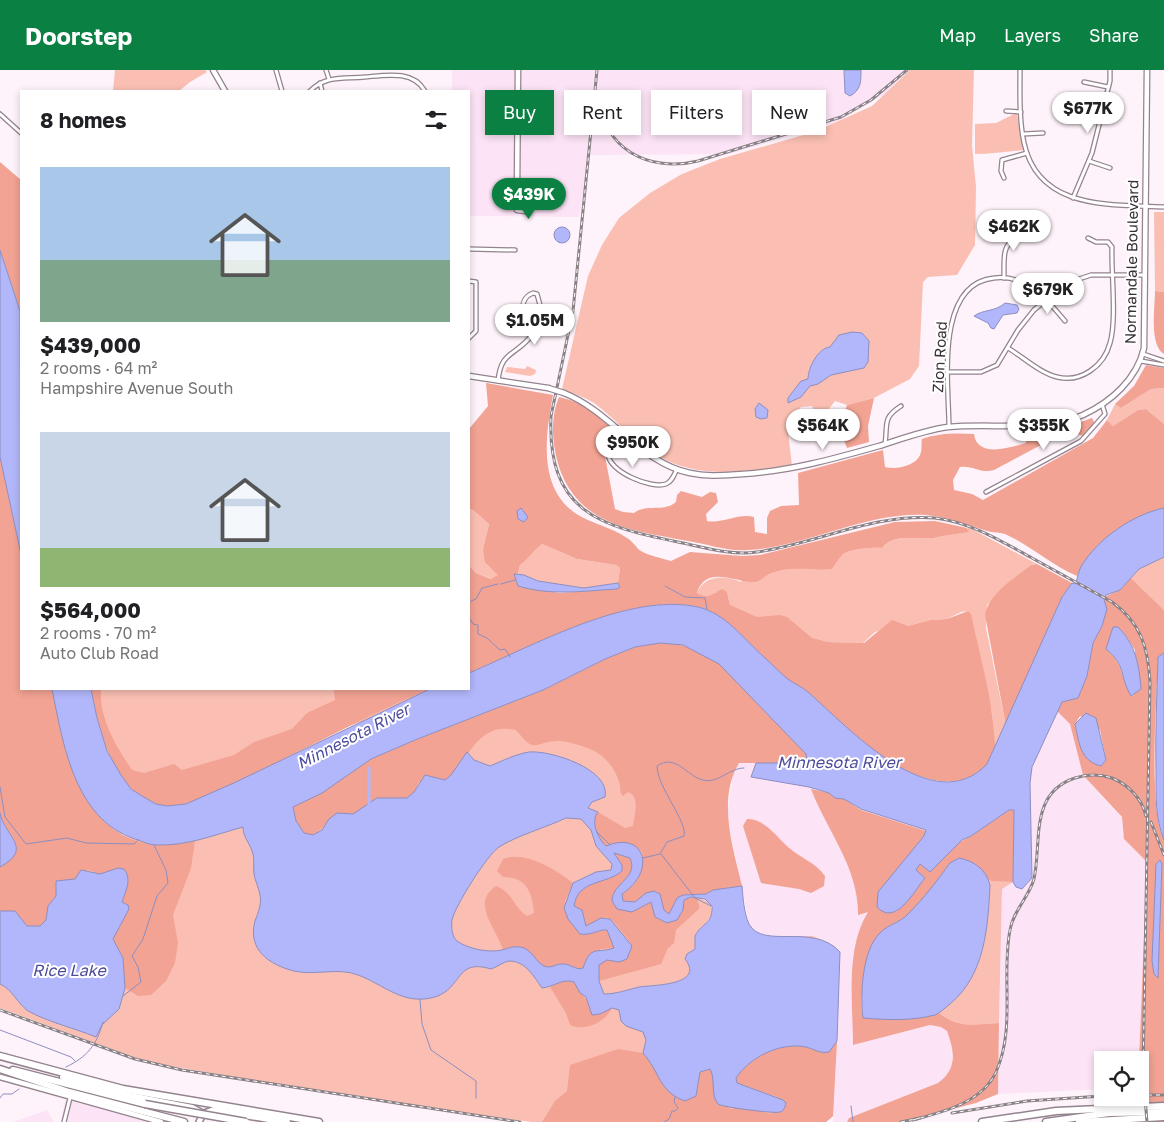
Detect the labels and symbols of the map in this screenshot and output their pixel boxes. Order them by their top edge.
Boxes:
pin: $677K [1053,92,1123,134]
pin: $439K [494,178,564,220]
street label: Normandale Boulevard [1121,180,1141,344]
pin: $462K [979,210,1049,252]
pin: $679K [1013,272,1083,315]
pin: $1.05M [494,304,576,346]
street label: Zion Road [928,321,950,393]
pin: $564K [788,408,858,451]
pin: $355K [1009,408,1079,451]
pin: $950K [598,426,668,468]
water label: Minnesota River [293,698,415,773]
water label: Minnesota River [777,752,904,772]
water label: Rice Lake [32,960,107,980]

